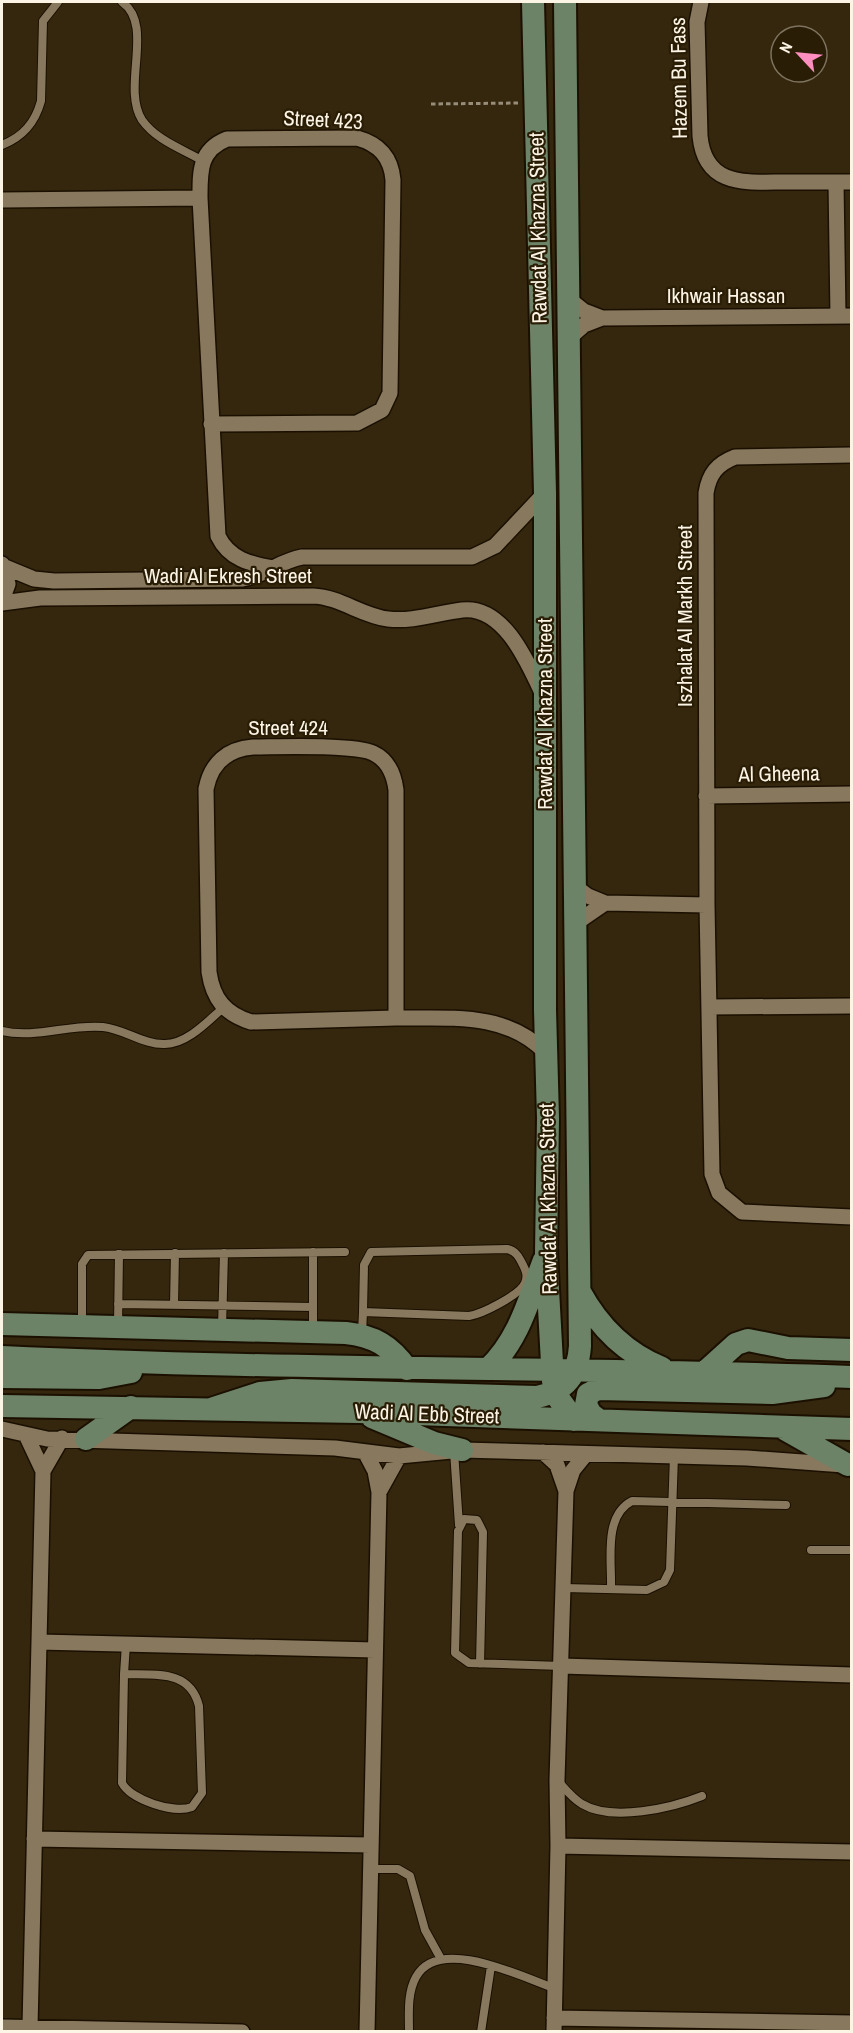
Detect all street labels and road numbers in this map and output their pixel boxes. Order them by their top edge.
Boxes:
street label: Hazem Bu Fass [663,17,694,139]
street label: Street 423 [283,103,363,136]
street label: Rawdat Al Khazna Street [521,132,554,324]
street label: Ikhwair Hassan [667,281,785,310]
street label: Iszhalat Al Markh Street [670,525,699,707]
street label: Wadi Al Ekresh Street [144,561,312,590]
street label: Rawdat Al Khazna Street [530,618,559,810]
street label: Street 424 [248,713,328,742]
street label: Al Gheena [737,758,820,789]
street label: Rawdat Al Khazna Street [531,1103,564,1295]
street label: Wadi Al Ebb Street [354,1396,500,1431]

